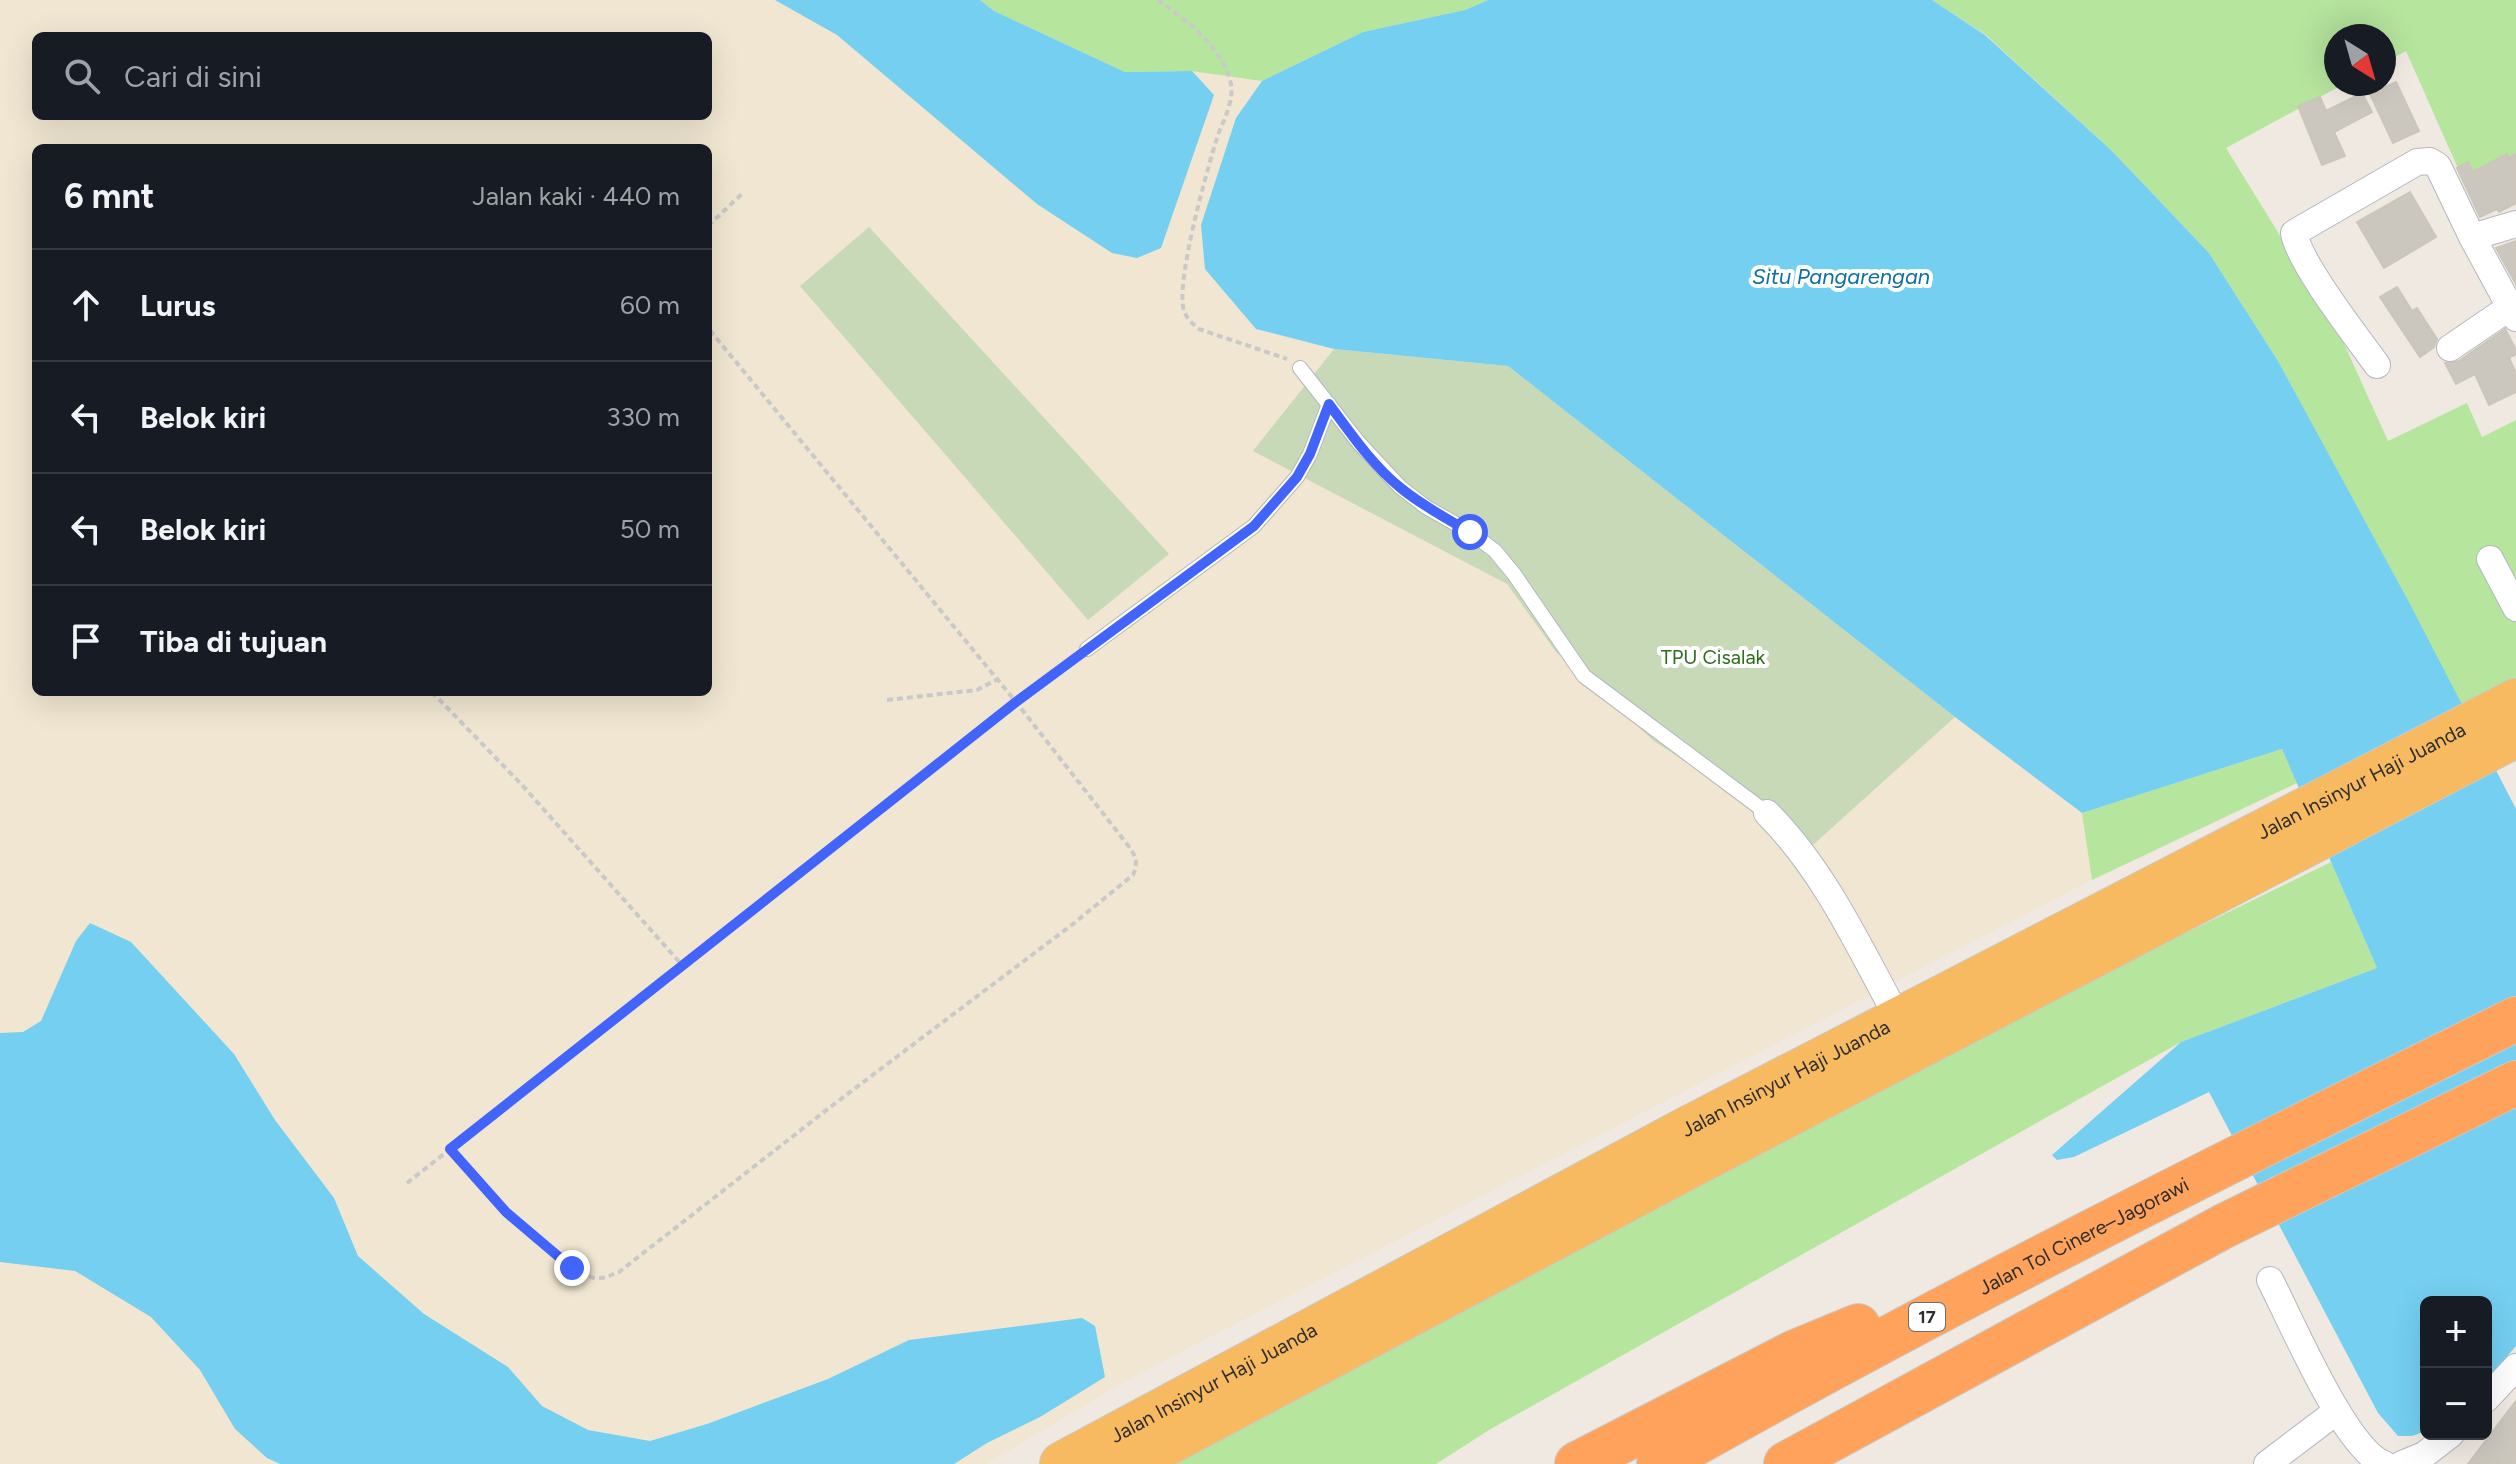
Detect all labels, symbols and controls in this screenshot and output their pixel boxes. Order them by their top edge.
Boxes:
north arrow [2324,24,2396,96]
search box [32,32,712,120]
icon: search [60,54,104,98]
text: Cari di sini [124,58,262,95]
text: 6 mnt [64,176,154,217]
text: Jalan kaki · 440 m [472,180,680,212]
water label: Situ Pangarengan [1752,263,1930,290]
icon: ahead [64,283,108,327]
text: Lurus [140,287,216,324]
text: 60 m [620,289,680,321]
icon: left [64,395,108,439]
text: Belok kiri [140,399,266,436]
text: 330 m [606,401,680,433]
icon: left [64,507,108,551]
text: Belok kiri [140,511,266,548]
text: 50 m [620,513,680,545]
route start [1452,514,1488,550]
icon: arrive [64,619,108,663]
text: Tiba di tujuan [140,623,327,660]
park label: TPU Cisalak [1661,645,1766,669]
street label: Jalan Insinyur Haji Juanda [2253,717,2470,845]
street label: Jalan Insinyur Haji Juanda [1677,1014,1894,1142]
street label: Jalan Tol Cinere–Jagorawi [1975,1172,2193,1300]
route end [554,1250,590,1286]
map controls [2420,1296,2492,1440]
button: + [2420,1296,2492,1368]
road number: 17 [1909,1303,1945,1331]
street label: Jalan Insinyur Haji Juanda [1106,1318,1321,1448]
button: − [2420,1368,2492,1440]

